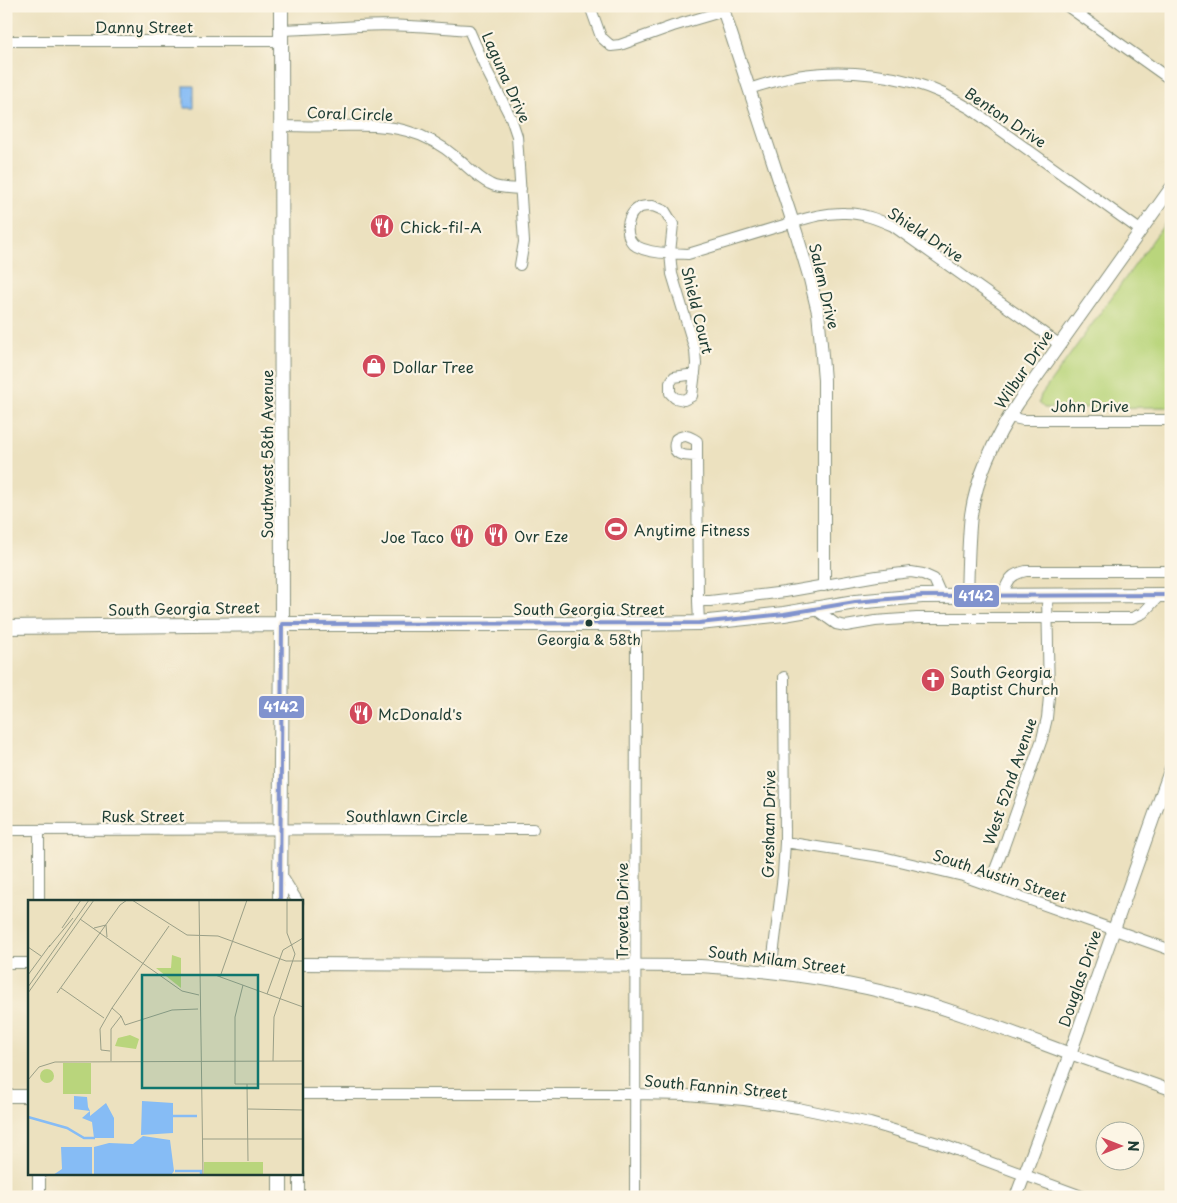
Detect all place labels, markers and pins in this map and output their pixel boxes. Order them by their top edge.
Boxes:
restaurant icon: Chick-fil-A [369,213,395,239]
place label: Chick-fil-A [400,215,482,238]
shop icon: Dollar Tree [361,353,387,379]
place label: Dollar Tree [392,355,474,378]
sports icon: Anytime Fitness [603,516,629,542]
place label: Anytime Fitness [634,518,750,541]
restaurant icon: Ovr Eze [483,522,509,548]
restaurant icon: Joe Taco [449,523,475,549]
place label: Ovr Eze [514,524,568,547]
place label: Joe Taco [381,525,444,548]
marker: Georgia & 58th [584,618,594,628]
place label: Georgia & 58th [537,629,641,650]
place label: South Georgia Baptist Church [950,660,1059,700]
church icon: South Georgia Baptist Church [920,667,946,693]
restaurant icon: McDonald's [348,700,374,726]
place label: McDonald's [378,702,462,725]

